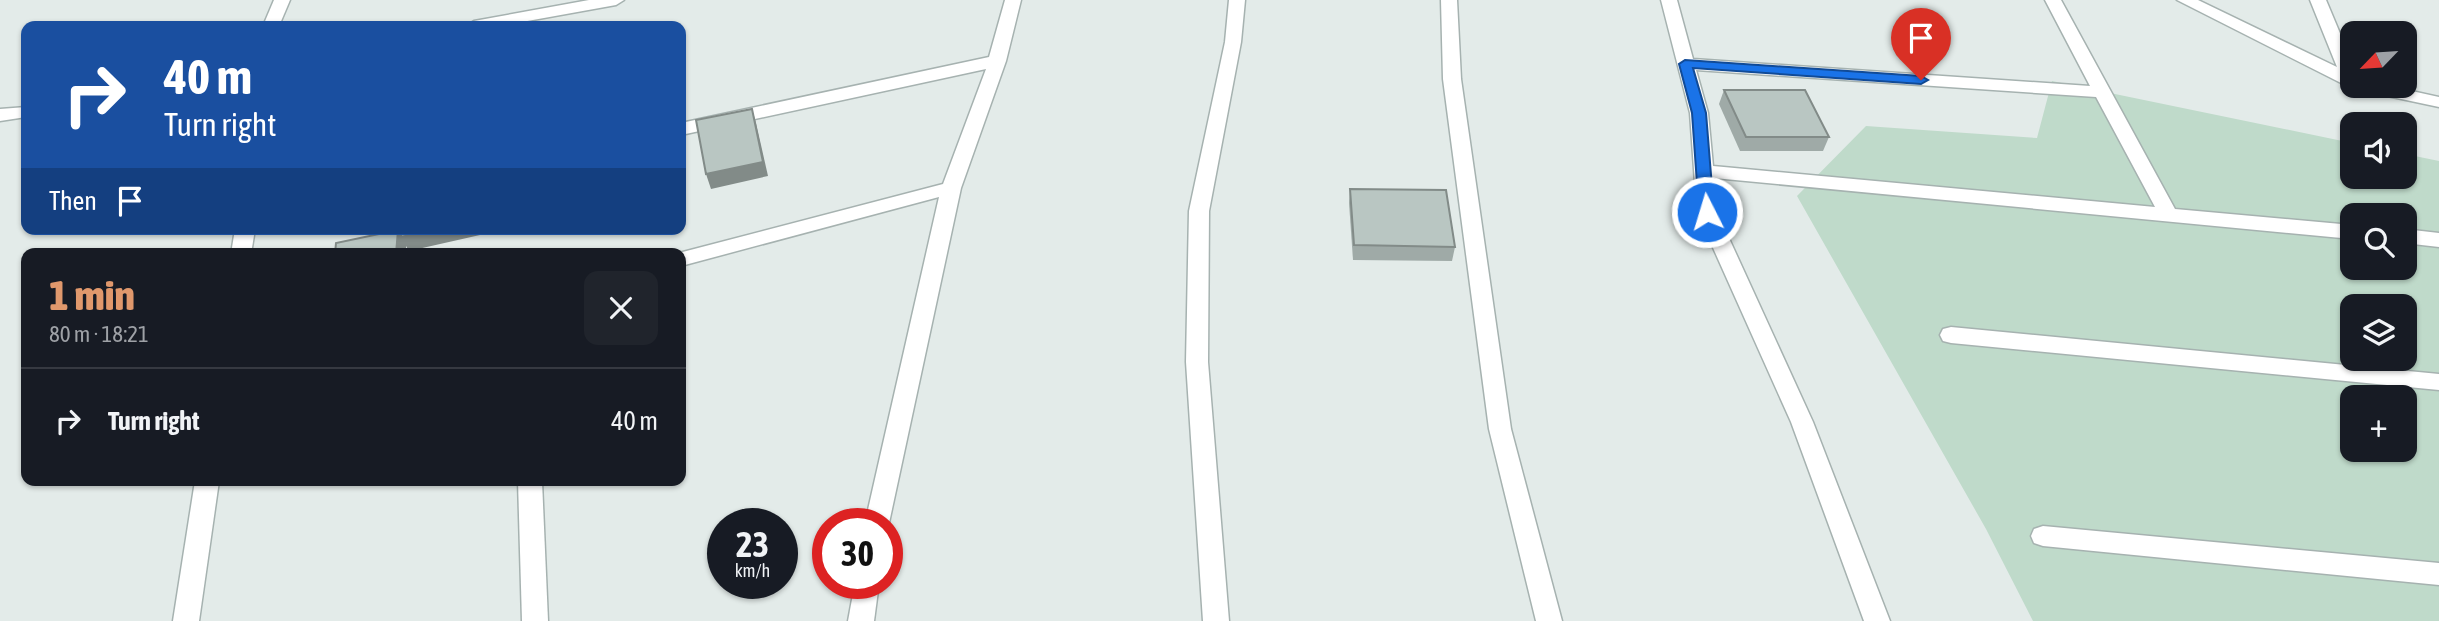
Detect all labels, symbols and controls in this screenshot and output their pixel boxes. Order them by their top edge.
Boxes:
pin [1891,8,1951,80]
icon: arrive [1902,19,1940,57]
north arrow [2340,21,2417,98]
map controls [2340,21,2417,462]
text: 40 m [164,48,252,104]
icon: right [49,49,140,140]
text: Turn right [164,106,277,143]
button: sound [2340,112,2417,189]
position arrow [1670,175,1744,249]
icon: arrive [111,182,149,220]
text: Then [49,186,97,216]
button: search [2340,203,2417,280]
text: 1 min [49,271,135,319]
button: close [584,271,658,345]
button: layers [2340,294,2417,371]
text: 80 m · 18:21 [49,321,149,347]
button: + [2340,385,2417,462]
icon: right [49,402,87,440]
text: Turn right [108,406,199,436]
text: 40 m [611,406,658,436]
speed limit sign: 30 [812,508,903,599]
text: 23 [736,524,769,564]
text: km/h [735,560,770,581]

